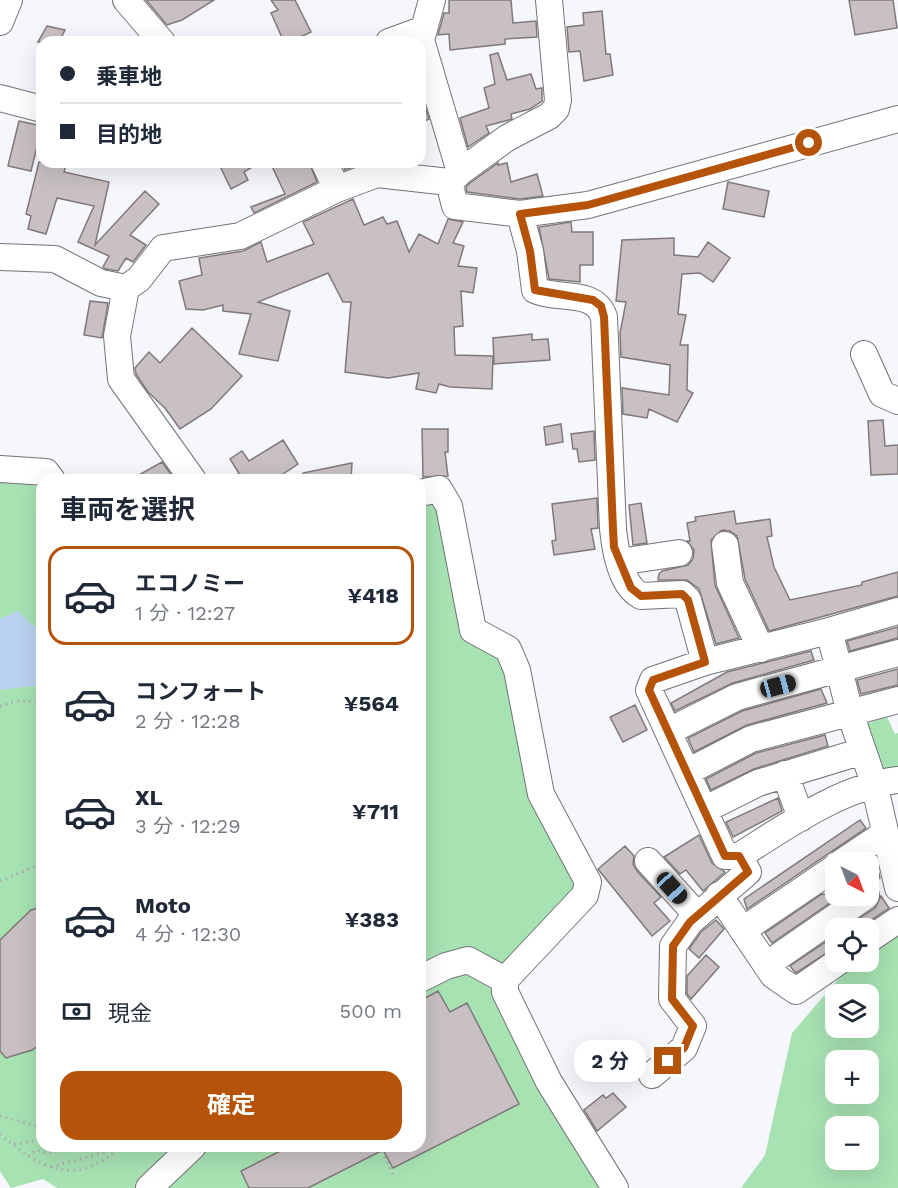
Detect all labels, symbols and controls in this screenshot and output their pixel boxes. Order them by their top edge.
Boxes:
text: 乗車地 [96,64,162,89]
text: 目的地 [96,122,162,147]
route start [795,129,822,156]
text: 車両を選択 [60,494,195,526]
icon: car [63,569,117,623]
text: エコノミー [135,571,245,596]
text: ¥418 [347,583,399,608]
text: 1 分 · 12:27 [135,601,235,625]
car [758,673,798,699]
icon: car [63,677,117,731]
text: コンフォート [135,679,266,704]
text: ¥564 [344,691,399,716]
text: 2 分 · 12:28 [135,709,241,733]
icon: car [63,785,117,839]
text: XL [135,785,163,810]
text: ¥711 [352,799,399,824]
text: 3 分 · 12:29 [135,814,241,838]
north arrow [825,852,879,906]
map controls [825,852,879,1170]
car [653,869,691,907]
icon: car [63,893,117,947]
text: Moto [135,893,191,918]
text: ¥383 [345,907,399,932]
button: locate [825,918,879,972]
text: 4 分 · 12:30 [135,922,241,946]
button: layers [825,984,879,1038]
icon: cash [60,995,93,1028]
text: 500 m [340,999,402,1023]
text: 現金 [108,1001,152,1026]
callout: 2 分 [575,1040,647,1082]
route end [654,1047,681,1074]
text: 2 分 [591,1049,629,1073]
button: + [825,1050,879,1104]
button: 確定 [60,1071,402,1140]
button: − [825,1116,879,1170]

